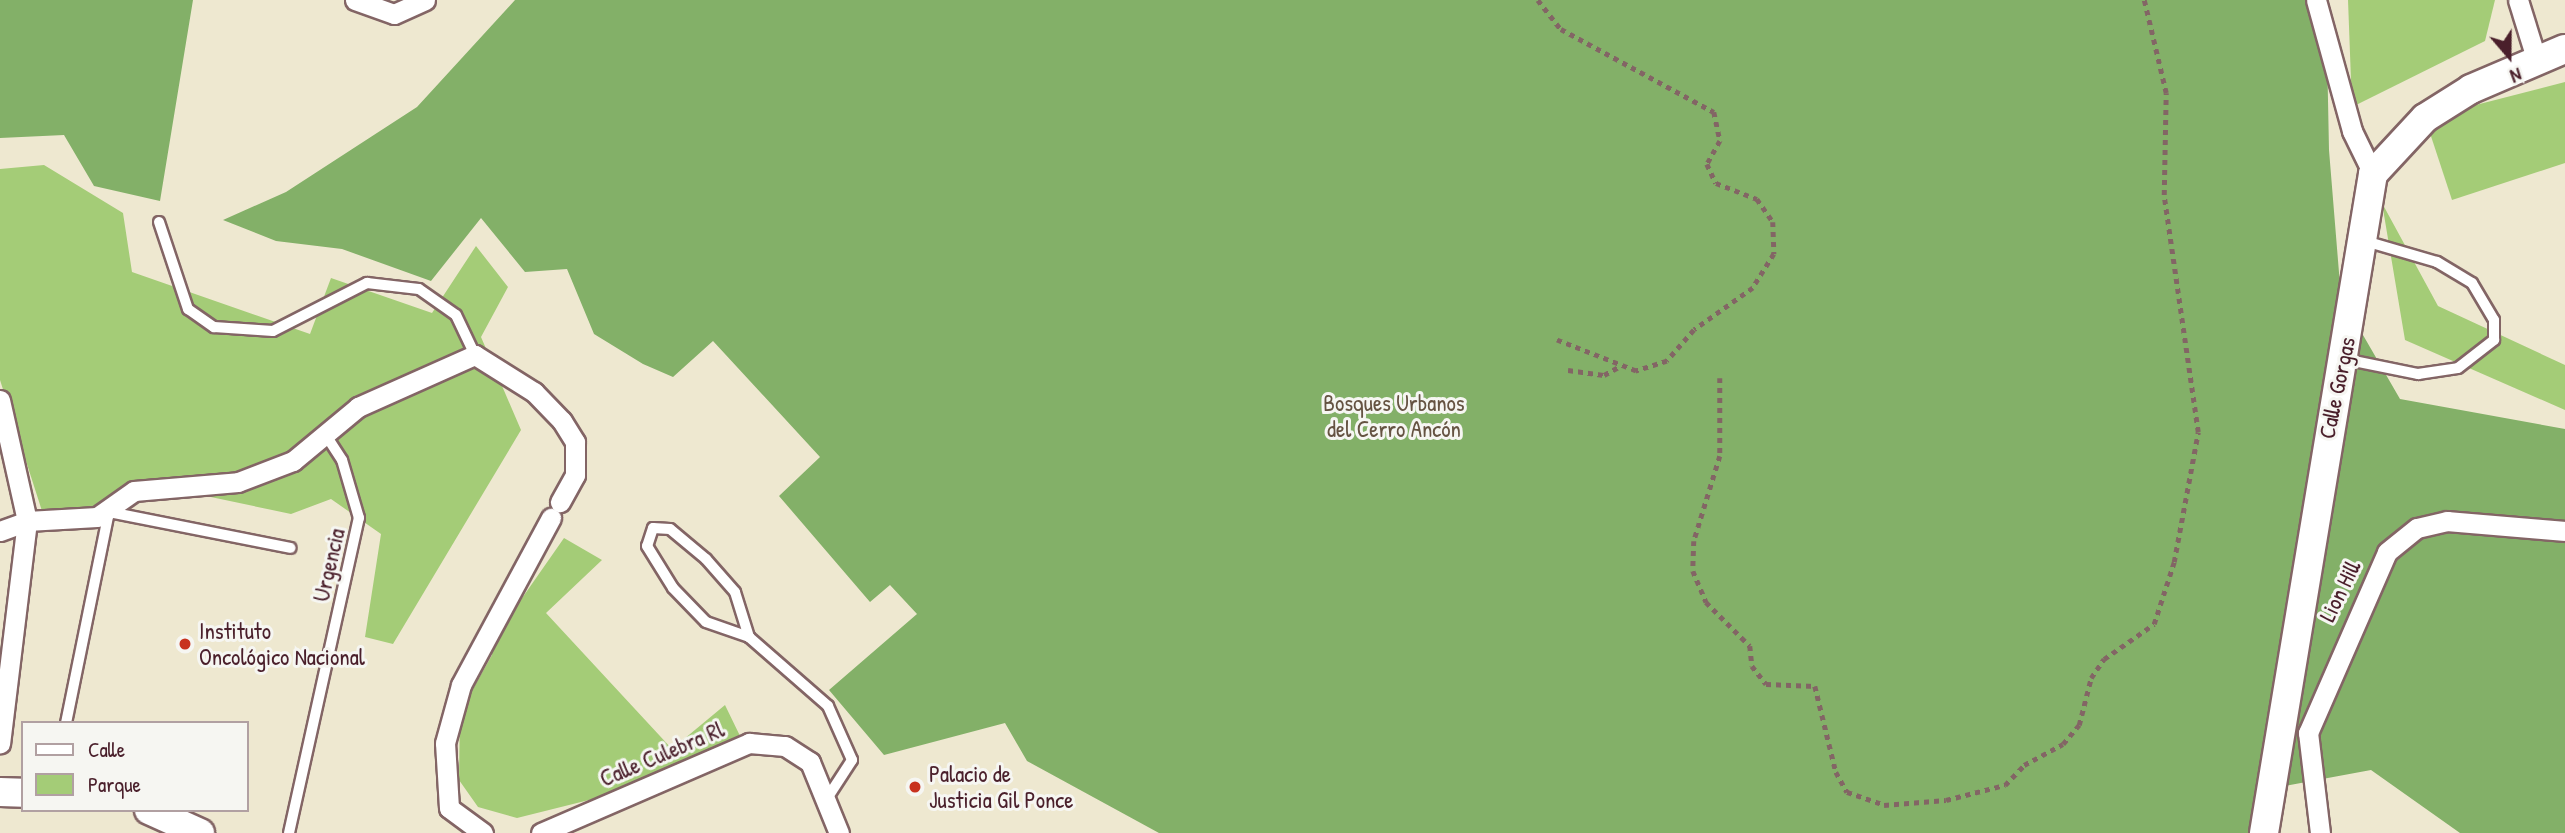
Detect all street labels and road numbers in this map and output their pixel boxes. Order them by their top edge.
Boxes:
street label: Calle Gorgas [2313,335,2361,441]
street label: Urgencia [307,526,351,604]
street label: Lion Hill [2313,556,2367,626]
street label: Calle Culebra Rl [596,715,728,793]

